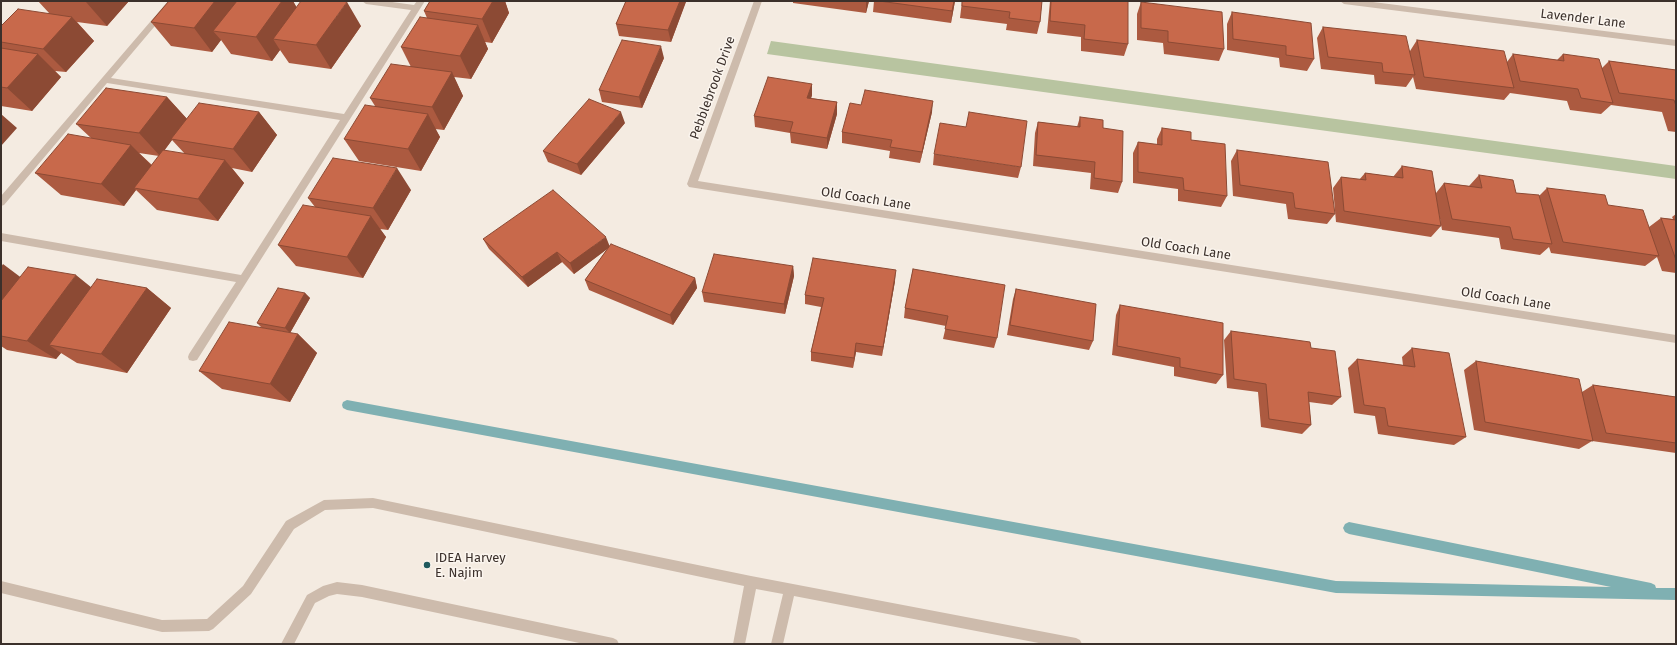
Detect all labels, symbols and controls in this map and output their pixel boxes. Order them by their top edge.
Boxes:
street label: Lavender Lane [1540,6,1626,32]
street label: Pebblebrook Drive [687,34,739,142]
street label: Old Coach Lane [820,184,912,214]
street label: Old Coach Lane [1140,234,1232,264]
street label: Old Coach Lane [1460,284,1552,314]
place label: IDEA Harvey E. Najim [435,550,506,581]
marker: IDEA Harvey E. Najim [422,560,432,570]

